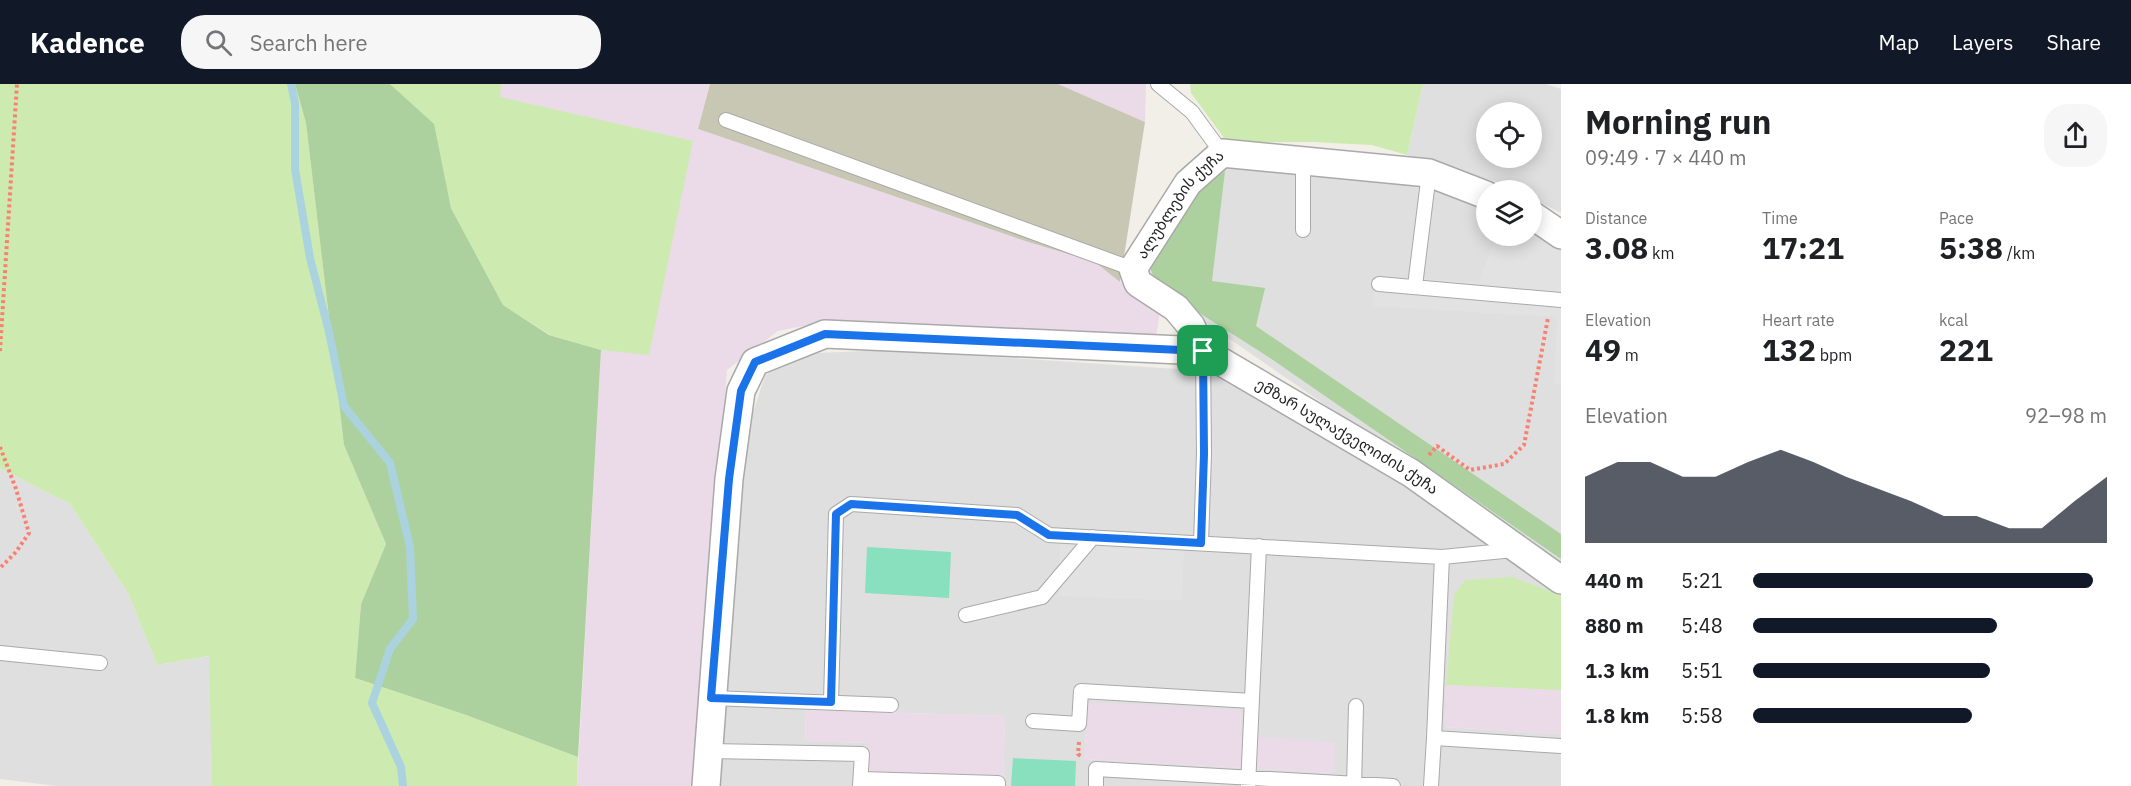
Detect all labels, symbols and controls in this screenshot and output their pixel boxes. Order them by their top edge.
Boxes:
search box [181,15,601,69]
text: Kadence [30,24,145,61]
icon: search [202,26,235,59]
text: Search here [250,28,368,57]
text: Map [1879,28,1919,56]
text: Layers [1952,28,2014,56]
text: Share [2047,28,2101,56]
text: Morning run [1585,100,1771,143]
map controls [1476,102,1542,246]
button: locate [1476,102,1542,168]
button: share [2044,104,2107,167]
text: 09:49 · 7 × 440 m [1585,144,1746,171]
street label: ალუბლების ქუჩა [1132,146,1228,262]
button: layers [1476,180,1542,246]
text: Distance [1585,208,1647,228]
text: Time [1762,208,1798,228]
text: Pace [1939,208,1974,228]
text: 3.08 [1585,228,1648,267]
text: 17:21 [1762,228,1844,267]
text: 5:38 [1939,228,2003,267]
text: km [1648,243,1675,263]
text: /km [2003,243,2035,263]
text: Elevation [1585,310,1651,330]
text: Heart rate [1762,310,1835,330]
text: kcal [1939,310,1968,330]
pin [1177,325,1228,376]
text: 49 [1585,330,1621,369]
text: 132 [1762,330,1816,369]
text: 221 [1939,330,1993,369]
icon: arrive [1186,334,1219,367]
text: m [1621,345,1639,365]
text: bpm [1816,345,1852,365]
street label: ემზარ სულაქველიძის ქუჩა [1252,374,1442,498]
text: Elevation [1585,402,1668,429]
text: 92–98 m [2025,402,2107,429]
text: 440 m [1585,567,1644,594]
text: 5:21 [1681,567,1723,594]
text: 880 m [1585,612,1644,639]
text: 5:48 [1681,612,1723,639]
text: 1.3 km [1585,657,1649,684]
text: 5:51 [1681,657,1723,684]
text: 1.8 km [1585,702,1649,729]
text: 5:58 [1681,702,1723,729]

